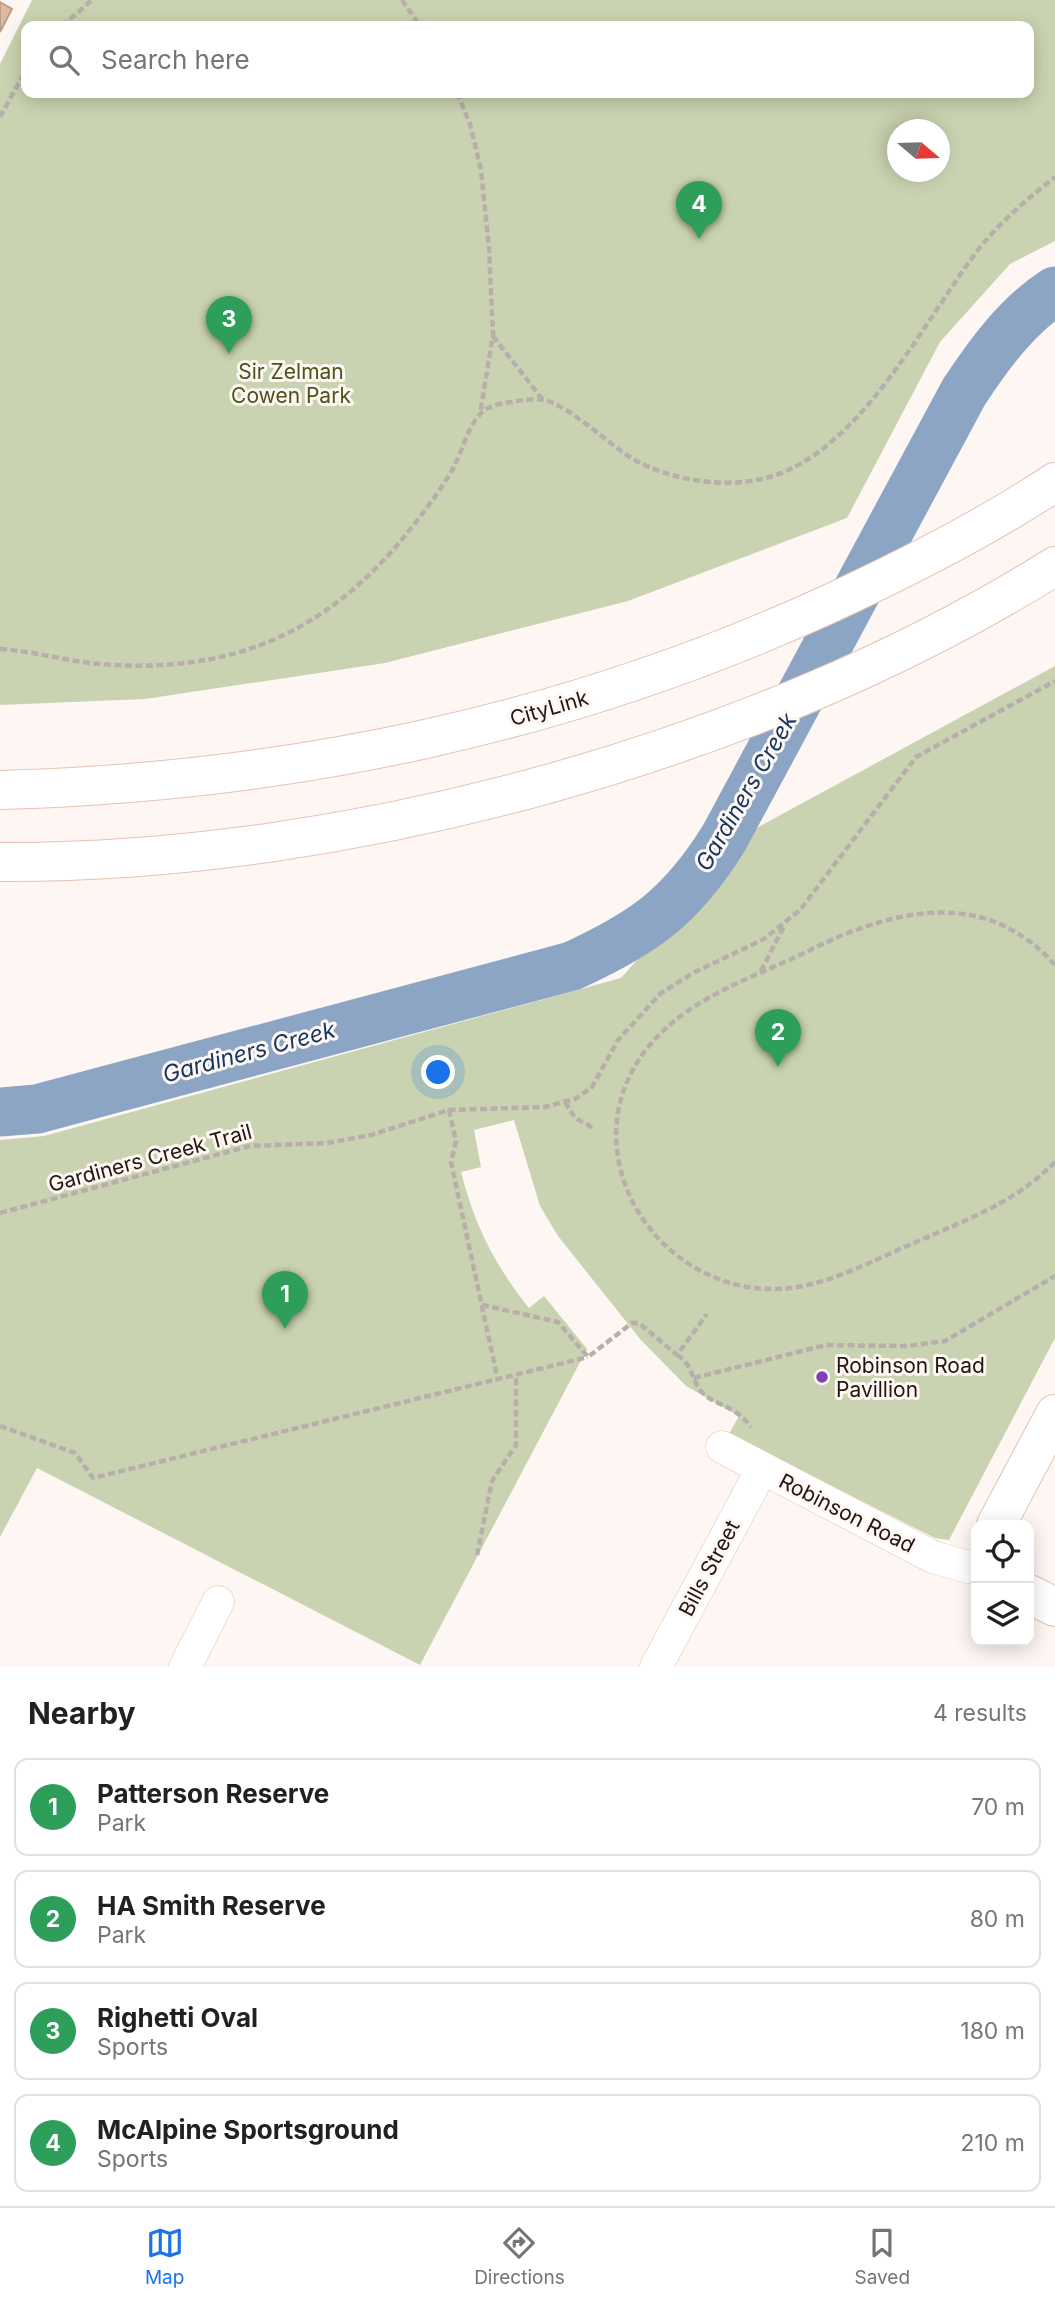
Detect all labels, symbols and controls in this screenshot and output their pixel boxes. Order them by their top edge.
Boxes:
search box [21,21,1034,98]
icon: search [45,41,83,79]
text: Search here [101,44,250,75]
north arrow [887,119,950,182]
pin: 4 [676,181,722,239]
pin: 3 [206,296,252,354]
park label: Sir Zelman Cowen Park [231,359,351,408]
street label: CityLink [507,685,592,731]
water label: Gardiners Creek [689,708,803,876]
pin: 2 [755,1009,801,1067]
water label: Gardiners Creek [160,1015,339,1088]
your location [421,1055,455,1089]
street label: Gardiners Creek Trail [46,1119,254,1197]
pin: 1 [262,1271,308,1329]
place label: Robinson Road Pavillion [836,1353,985,1402]
marker: Robinson Road Pavillion [814,1369,830,1385]
street label: Robinson Road [775,1468,919,1558]
street label: Bills Street [673,1516,745,1620]
map controls [971,1520,1034,1646]
button: locate [971,1520,1034,1583]
button: layers [971,1583,1034,1646]
text: Nearby [28,1695,136,1731]
text: 4 results [933,1699,1027,1727]
text: Patterson Reserve [97,1778,329,1809]
text: 1 [48,1793,58,1821]
text: 70 m [971,1793,1025,1821]
text: Park [97,1809,146,1837]
text: HA Smith Reserve [97,1890,326,1921]
text: 2 [46,1905,60,1933]
text: 80 m [970,1905,1025,1933]
text: Park [97,1921,146,1949]
text: Righetti Oval [97,2002,258,2033]
text: 3 [46,2017,60,2045]
text: 180 m [960,2017,1025,2045]
text: Sports [97,2033,168,2061]
text: McAlpine Sportsground [97,2114,399,2145]
text: 4 [45,2129,61,2157]
text: 210 m [960,2129,1025,2157]
text: Sports [97,2145,168,2173]
tab: Map [145,2224,184,2289]
tab: Directions [474,2224,565,2289]
tab: Saved [854,2224,910,2289]

